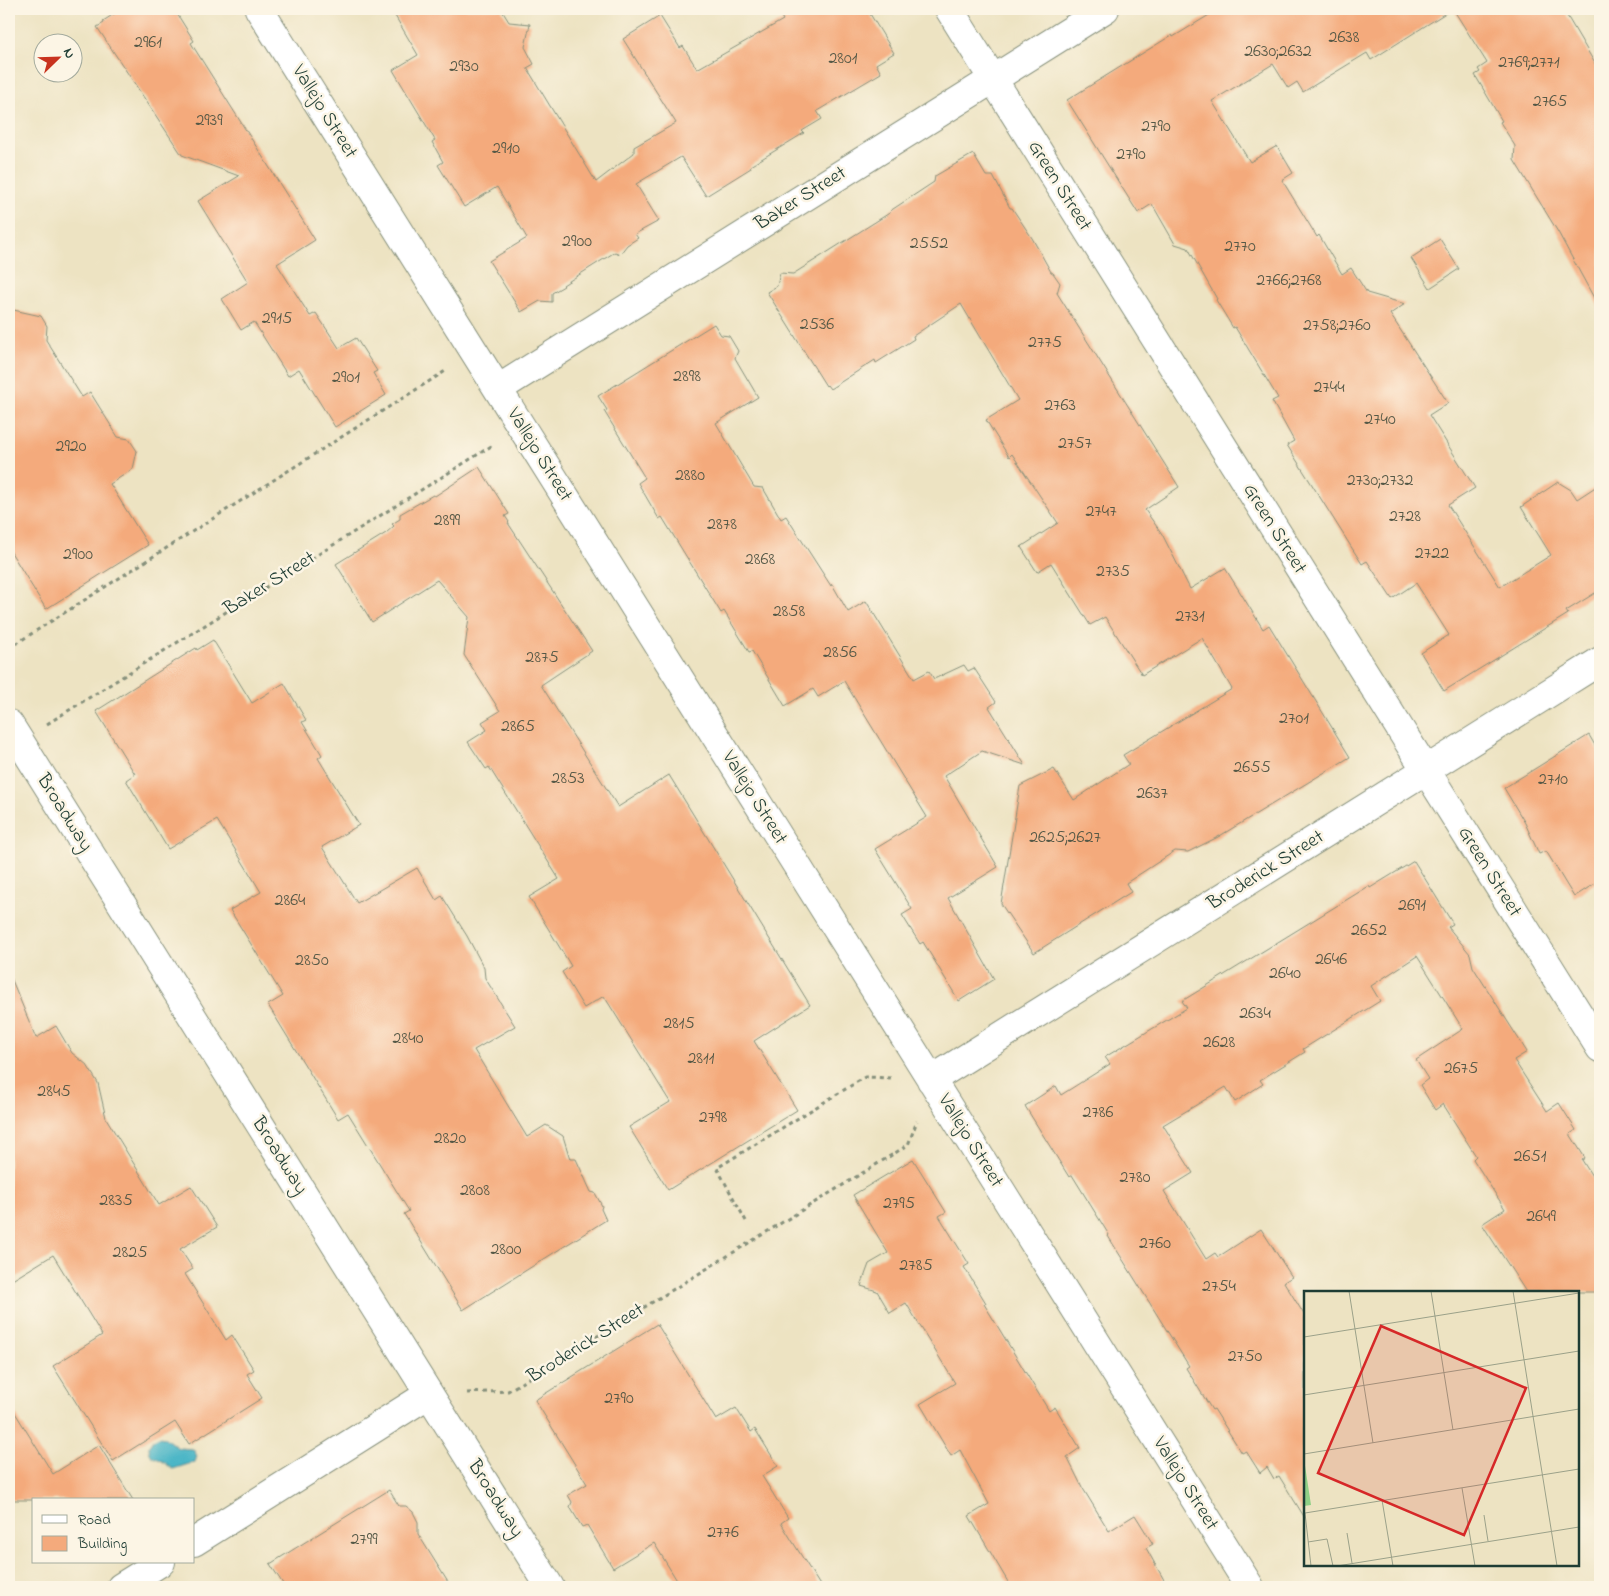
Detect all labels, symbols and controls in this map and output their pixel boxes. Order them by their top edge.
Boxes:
house number: 2638 [1328,25,1360,51]
house number: 2961 [134,30,162,56]
north arrow [32,32,82,82]
house number: 2630;2632 [1244,39,1312,65]
text: N [57,45,80,62]
house number: 2801 [828,46,858,72]
house number: 2769;2771 [1498,50,1560,76]
house number: 2930 [449,54,479,80]
street label: Vallejo Street [283,59,364,165]
house number: 2765 [1533,89,1567,115]
house number: 2939 [195,108,223,134]
house number: 2790 [1141,114,1171,140]
street label: Green Street [1020,135,1098,237]
house number: 2910 [492,136,520,162]
house number: 2790 [1116,142,1146,168]
street label: Baker Street [749,159,853,239]
house number: 2900 [562,229,592,255]
house number: 2552 [910,231,948,257]
house number: 2770 [1224,234,1256,260]
house number: 2766;2768 [1256,268,1322,294]
house number: 2915 [262,306,292,332]
house number: 2536 [800,312,834,338]
house number: 2758;2760 [1303,313,1371,339]
house number: 2775 [1028,330,1062,356]
house number: 2898 [673,364,701,390]
house number: 2901 [332,365,360,391]
house number: 2744 [1313,375,1345,401]
house number: 2763 [1044,393,1076,419]
street label: Vallejo Street [498,402,579,508]
house number: 2740 [1364,407,1396,433]
house number: 2757 [1058,431,1093,457]
house number: 2920 [55,434,87,460]
house number: 2880 [675,463,705,489]
house number: 2730;2732 [1347,468,1413,494]
street label: Green Street [1235,478,1313,580]
house number: 2747 [1085,499,1117,525]
house number: 2728 [1389,504,1421,530]
house number: 2899 [434,508,461,534]
house number: 2878 [707,512,737,538]
house number: 2722 [1415,541,1449,567]
house number: 2900 [63,542,93,568]
street label: Baker Street [218,544,322,624]
house number: 2868 [745,547,775,573]
house number: 2735 [1096,559,1130,585]
house number: 2858 [773,599,806,625]
house number: 2731 [1175,604,1205,630]
house number: 2856 [823,640,857,666]
house number: 2875 [525,645,559,671]
house number: 2701 [1279,706,1309,732]
house number: 2865 [501,714,535,740]
street label: Vallejo Street [713,745,794,851]
house number: 2655 [1233,755,1271,781]
house number: 2853 [551,766,585,792]
house number: 2710 [1538,767,1568,793]
street label: Broadway [28,768,99,858]
house number: 2637 [1136,781,1168,807]
street label: Green Street [1450,821,1528,923]
street label: Broderick Street [1201,823,1330,919]
house number: 2625;2627 [1029,825,1101,851]
house number: 2864 [274,888,306,914]
house number: 2691 [1398,893,1426,919]
house number: 2652 [1351,918,1387,944]
house number: 2646 [1315,947,1347,973]
house number: 2850 [295,948,329,974]
house number: 2640 [1269,961,1301,987]
house number: 2634 [1239,1001,1271,1027]
house number: 2815 [663,1011,695,1037]
house number: 2840 [393,1026,424,1052]
house number: 2628 [1203,1030,1236,1056]
house number: 2811 [687,1046,715,1072]
house number: 2675 [1444,1056,1478,1082]
house number: 2845 [37,1079,71,1105]
street label: Vallejo Street [929,1088,1010,1194]
house number: 2786 [1082,1100,1114,1126]
house number: 2798 [699,1105,728,1131]
street label: Broadway [243,1111,314,1201]
house number: 2820 [434,1126,466,1152]
house number: 2651 [1514,1144,1547,1170]
house number: 2780 [1120,1165,1151,1191]
house number: 2808 [460,1178,490,1204]
house number: 2835 [99,1188,133,1214]
house number: 2795 [883,1191,915,1217]
house number: 2649 [1526,1204,1556,1230]
house number: 2760 [1139,1231,1171,1257]
house number: 2800 [490,1237,522,1263]
house number: 2825 [113,1240,147,1266]
house number: 2785 [899,1253,933,1279]
house number: 2754 [1202,1274,1237,1300]
inset map [1304,1291,1579,1566]
street label: Broderick Street [521,1296,650,1392]
house number: 2750 [1228,1344,1262,1370]
house number: 2790 [604,1386,634,1412]
street label: Vallejo Street [1144,1431,1225,1537]
street label: Broadway [459,1454,530,1544]
legend [32,1498,195,1564]
text: Road [78,1509,111,1531]
house number: 2776 [707,1520,739,1546]
house number: 2799 [350,1527,378,1553]
text: Building [77,1533,127,1556]

